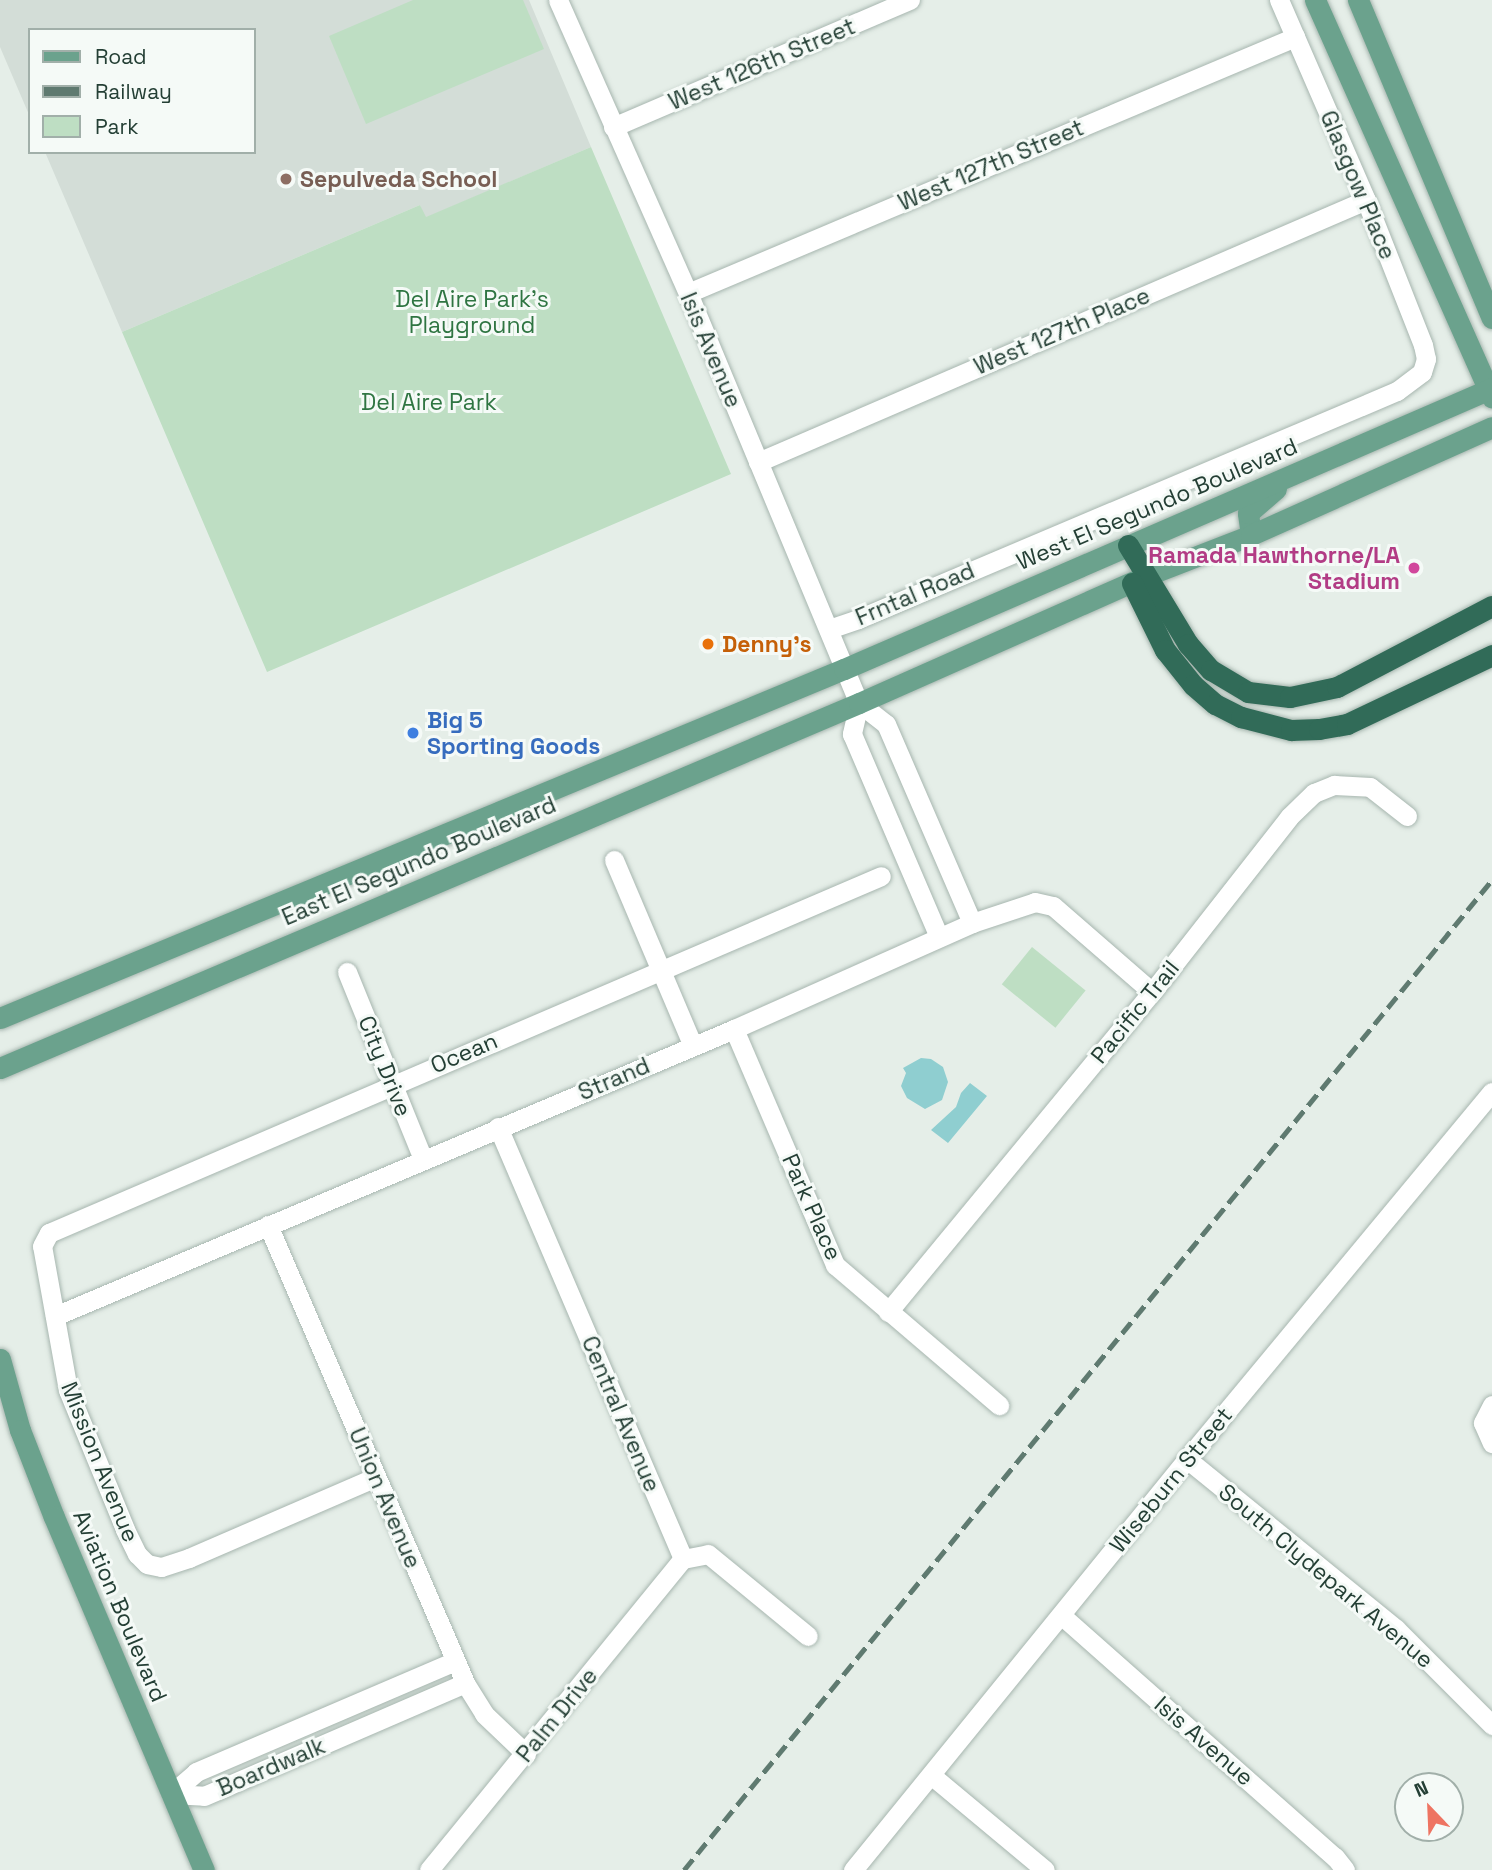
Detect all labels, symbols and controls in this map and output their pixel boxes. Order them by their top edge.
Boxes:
street label: West 126th Street [664,12,860,116]
legend [28,28,256,154]
text: Road [95,43,147,70]
text: Railway [95,78,172,105]
street label: Glasgow Place [1314,106,1402,264]
text: Park [95,113,139,140]
street label: West 127th Street [894,113,1088,217]
place label: Sepulveda School [300,165,497,193]
marker: Sepulveda School [278,171,294,187]
street label: West 127th Place [970,281,1154,381]
park label: Del Aire Park's Playground [395,285,549,339]
street label: Isis Avenue [674,288,748,412]
park label: Del Aire Park [361,388,497,416]
street label: West El Segundo Boulevard [1012,432,1302,576]
place label: Ramada Hawthorne/LA Stadium [1148,541,1400,595]
street label: Frntal Road [851,557,979,631]
marker: Ramada Hawthorne/LA Stadium [1406,560,1422,576]
place label: Denny's [722,630,811,658]
marker: Denny's [700,636,716,652]
place label: Big 5 Sporting Goods [427,706,600,760]
marker: Big 5 Sporting Goods [405,725,421,741]
street label: East El Segundo Boulevard [278,791,560,931]
street label: Pacific Trail [1085,955,1185,1069]
street label: City Drive [352,1012,418,1120]
street label: Ocean [426,1027,502,1079]
street label: Strand [574,1052,654,1106]
street label: Park Place [776,1150,848,1264]
street label: Central Avenue [576,1332,666,1496]
street label: Mission Avenue [55,1378,145,1546]
street label: Wiseburn Street [1104,1402,1238,1558]
street label: Union Avenue [343,1423,427,1573]
street label: South Clydepark Avenue [1213,1478,1439,1674]
street label: Aviation Boulevard [67,1506,173,1706]
street label: Palm Drive [511,1662,603,1768]
street label: Isis Avenue [1149,1690,1259,1792]
street label: Boardwalk [213,1732,329,1802]
north arrow [1394,1772,1464,1842]
text: N [1411,1775,1432,1803]

